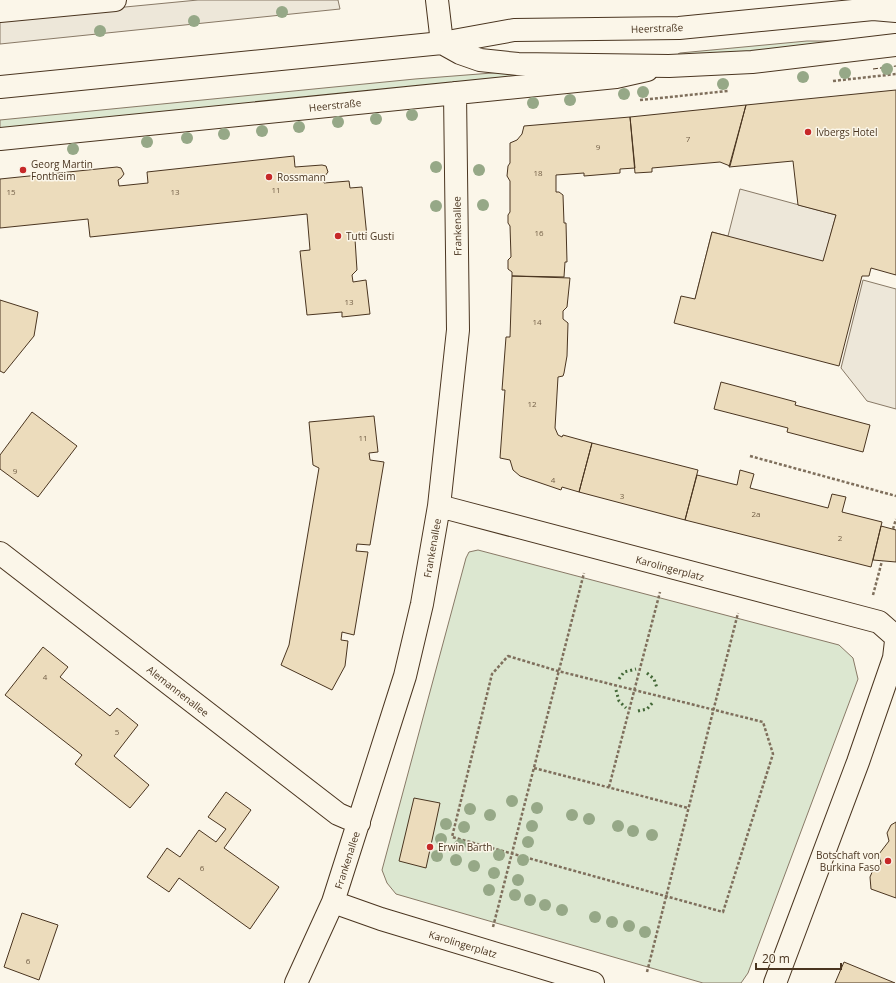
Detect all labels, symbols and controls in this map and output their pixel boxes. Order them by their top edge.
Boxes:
street label: Heerstraße [631,20,684,36]
street label: Heerstraße [308,95,362,115]
place label: Ivbergs Hotel [816,125,878,139]
marker: Ivbergs Hotel [803,127,813,137]
house number: 7 [686,133,691,144]
house number: 9 [596,141,601,152]
place label: Georg Martin Fontheim [31,157,93,183]
marker: Georg Martin Fontheim [18,165,28,175]
house number: 18 [533,167,543,178]
place label: Rossmann [277,170,326,184]
marker: Rossmann [264,172,274,182]
house number: 11 [271,184,281,195]
house number: 15 [6,186,16,197]
house number: 13 [170,186,180,197]
street label: Frankenallee [449,196,465,256]
house number: 16 [534,227,544,238]
place label: Tutti Gusti [346,229,394,243]
marker: Tutti Gusti [333,231,343,241]
house number: 13 [344,296,354,307]
house number: 14 [532,316,542,327]
house number: 12 [527,398,537,409]
house number: 11 [358,432,368,443]
house number: 9 [13,465,18,476]
house number: 4 [551,474,556,485]
house number: 3 [620,490,625,501]
house number: 2a [751,508,761,519]
street label: Frankenallee [420,517,444,579]
house number: 2 [838,532,843,543]
street label: Karolingerplatz [634,552,706,584]
street label: Alemannenallee [144,662,212,720]
house number: 4 [43,671,48,682]
house number: 5 [115,726,120,737]
street label: Frankenallee [331,829,363,891]
place label: Erwin Barth [438,840,492,854]
marker: Erwin Barth [425,842,435,852]
place label: Botschaft von Burkina Faso [816,848,880,874]
marker: Botschaft von Burkina Faso [883,856,893,866]
house number: 6 [200,862,205,873]
street label: Karolingerplatz [427,927,499,961]
scale bar [756,945,841,971]
text: 20 m [762,950,790,967]
house number: 6 [26,955,31,966]

